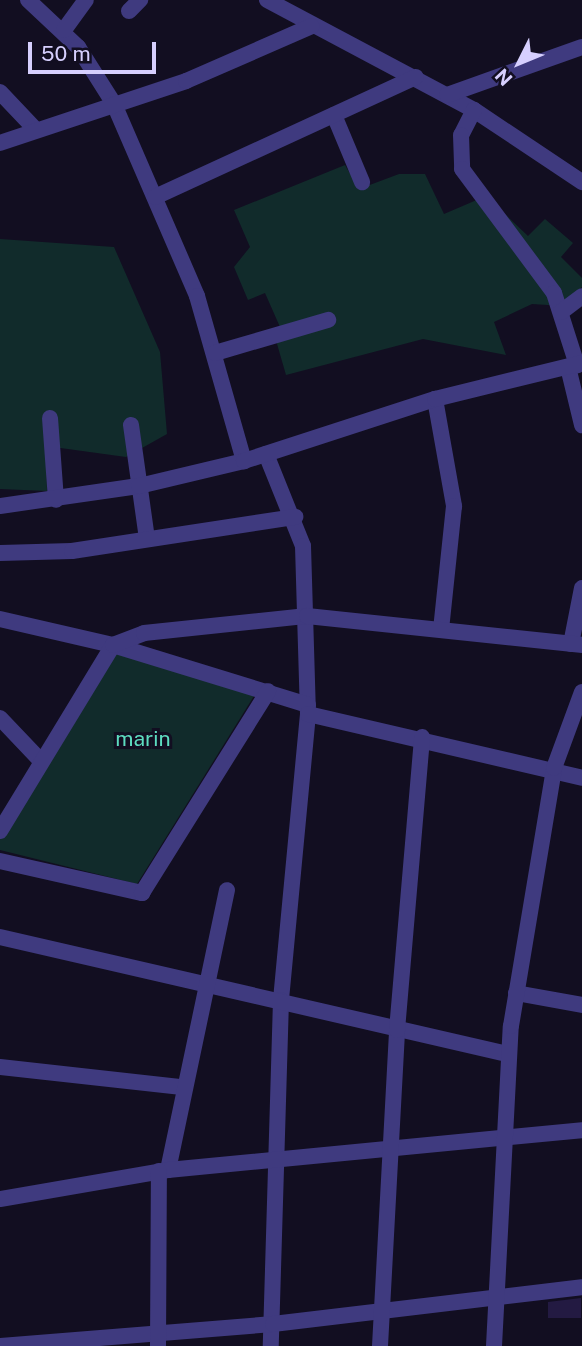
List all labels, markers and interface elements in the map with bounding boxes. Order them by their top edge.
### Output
scale bar [32,28,159,72]
north arrow [484,28,554,98]
text: 50 m [41,41,91,66]
text: N [491,64,517,90]
park label: marin [115,726,171,752]

